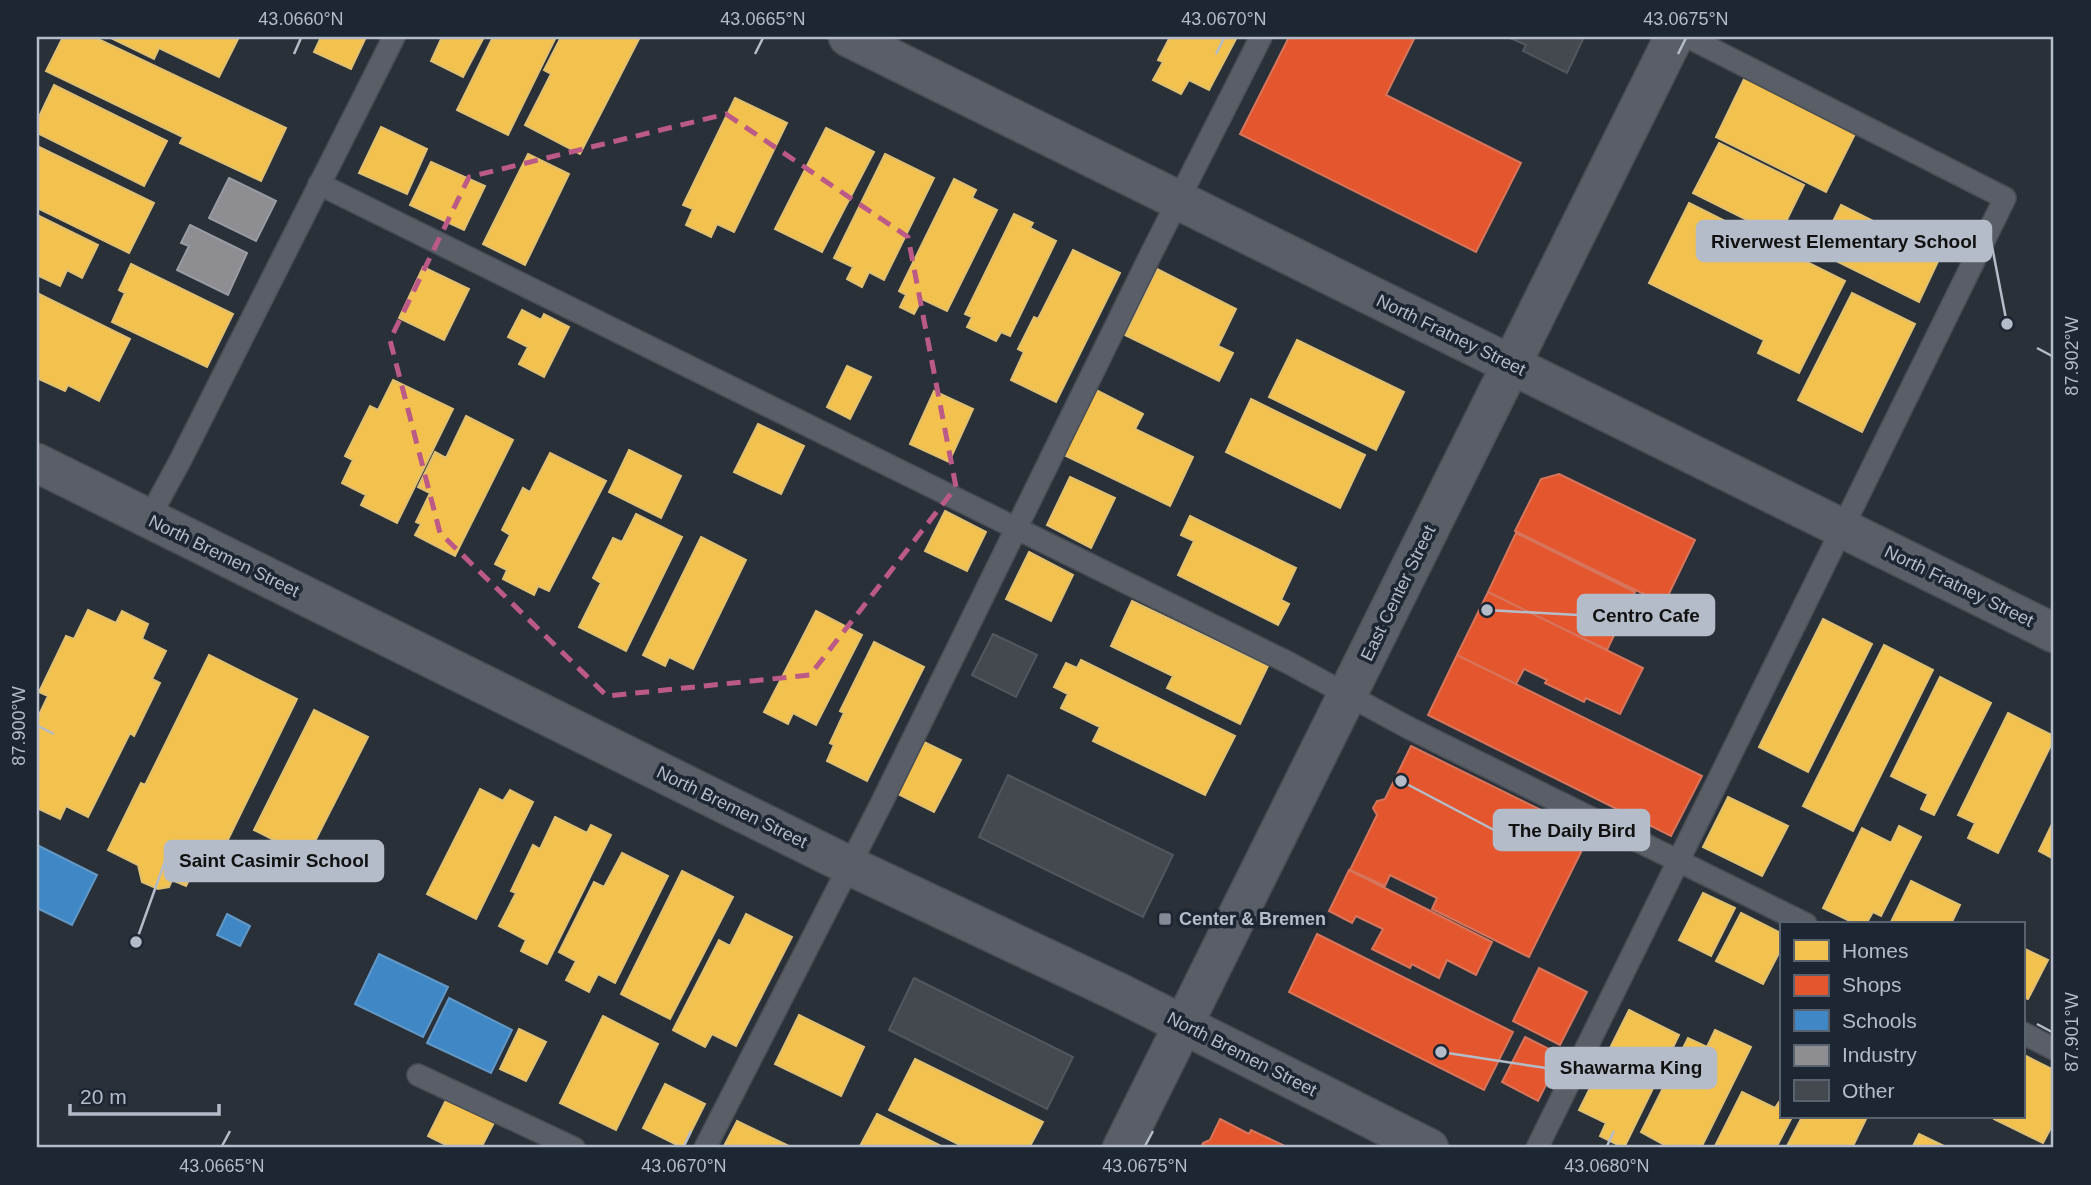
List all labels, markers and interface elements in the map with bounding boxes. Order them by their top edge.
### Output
text: 43.0660°N [258,9,344,29]
text: 43.0665°N [720,9,806,29]
text: 43.0670°N [1181,9,1267,29]
text: 43.0675°N [1643,9,1729,29]
callout: Riverwest Elementary School [1697,221,1991,261]
text: Riverwest Elementary School [1711,231,1977,252]
street label: North Fratney Street [1373,290,1529,380]
text: 87.902°W [2062,316,2082,396]
street label: North Bremen Street [145,511,303,601]
street label: East Center Street [1357,522,1439,664]
street label: North Fratney Street [1881,541,2037,631]
callout: Centro Cafe [1578,595,1714,635]
text: Centro Cafe [1592,605,1700,626]
text: 87.900°W [9,686,29,766]
street label: North Bremen Street [653,762,811,852]
callout: The Daily Bird [1494,810,1649,850]
text: The Daily Bird [1508,820,1636,841]
callout: Saint Casimir School [165,841,383,881]
text: Saint Casimir School [179,850,369,871]
place label: Center & Bremen [1179,909,1326,929]
marker: Center & Bremen [1157,911,1173,927]
legend [1780,922,2024,1118]
text: Homes [1842,939,1909,962]
text: Shops [1842,973,1902,996]
text: 87.901°W [2062,992,2082,1072]
street label: North Bremen Street [1164,1008,1320,1100]
text: Schools [1842,1009,1917,1032]
text: Industry [1842,1043,1917,1066]
callout: Shawarma King [1546,1048,1716,1088]
text: Shawarma King [1560,1057,1702,1078]
scale bar [70,1073,219,1117]
text: Other [1842,1079,1895,1102]
text: 20 m [80,1085,127,1108]
text: 43.0665°N [179,1156,265,1176]
text: 43.0670°N [641,1156,727,1176]
text: 43.0675°N [1102,1156,1188,1176]
text: 43.0680°N [1564,1156,1650,1176]

